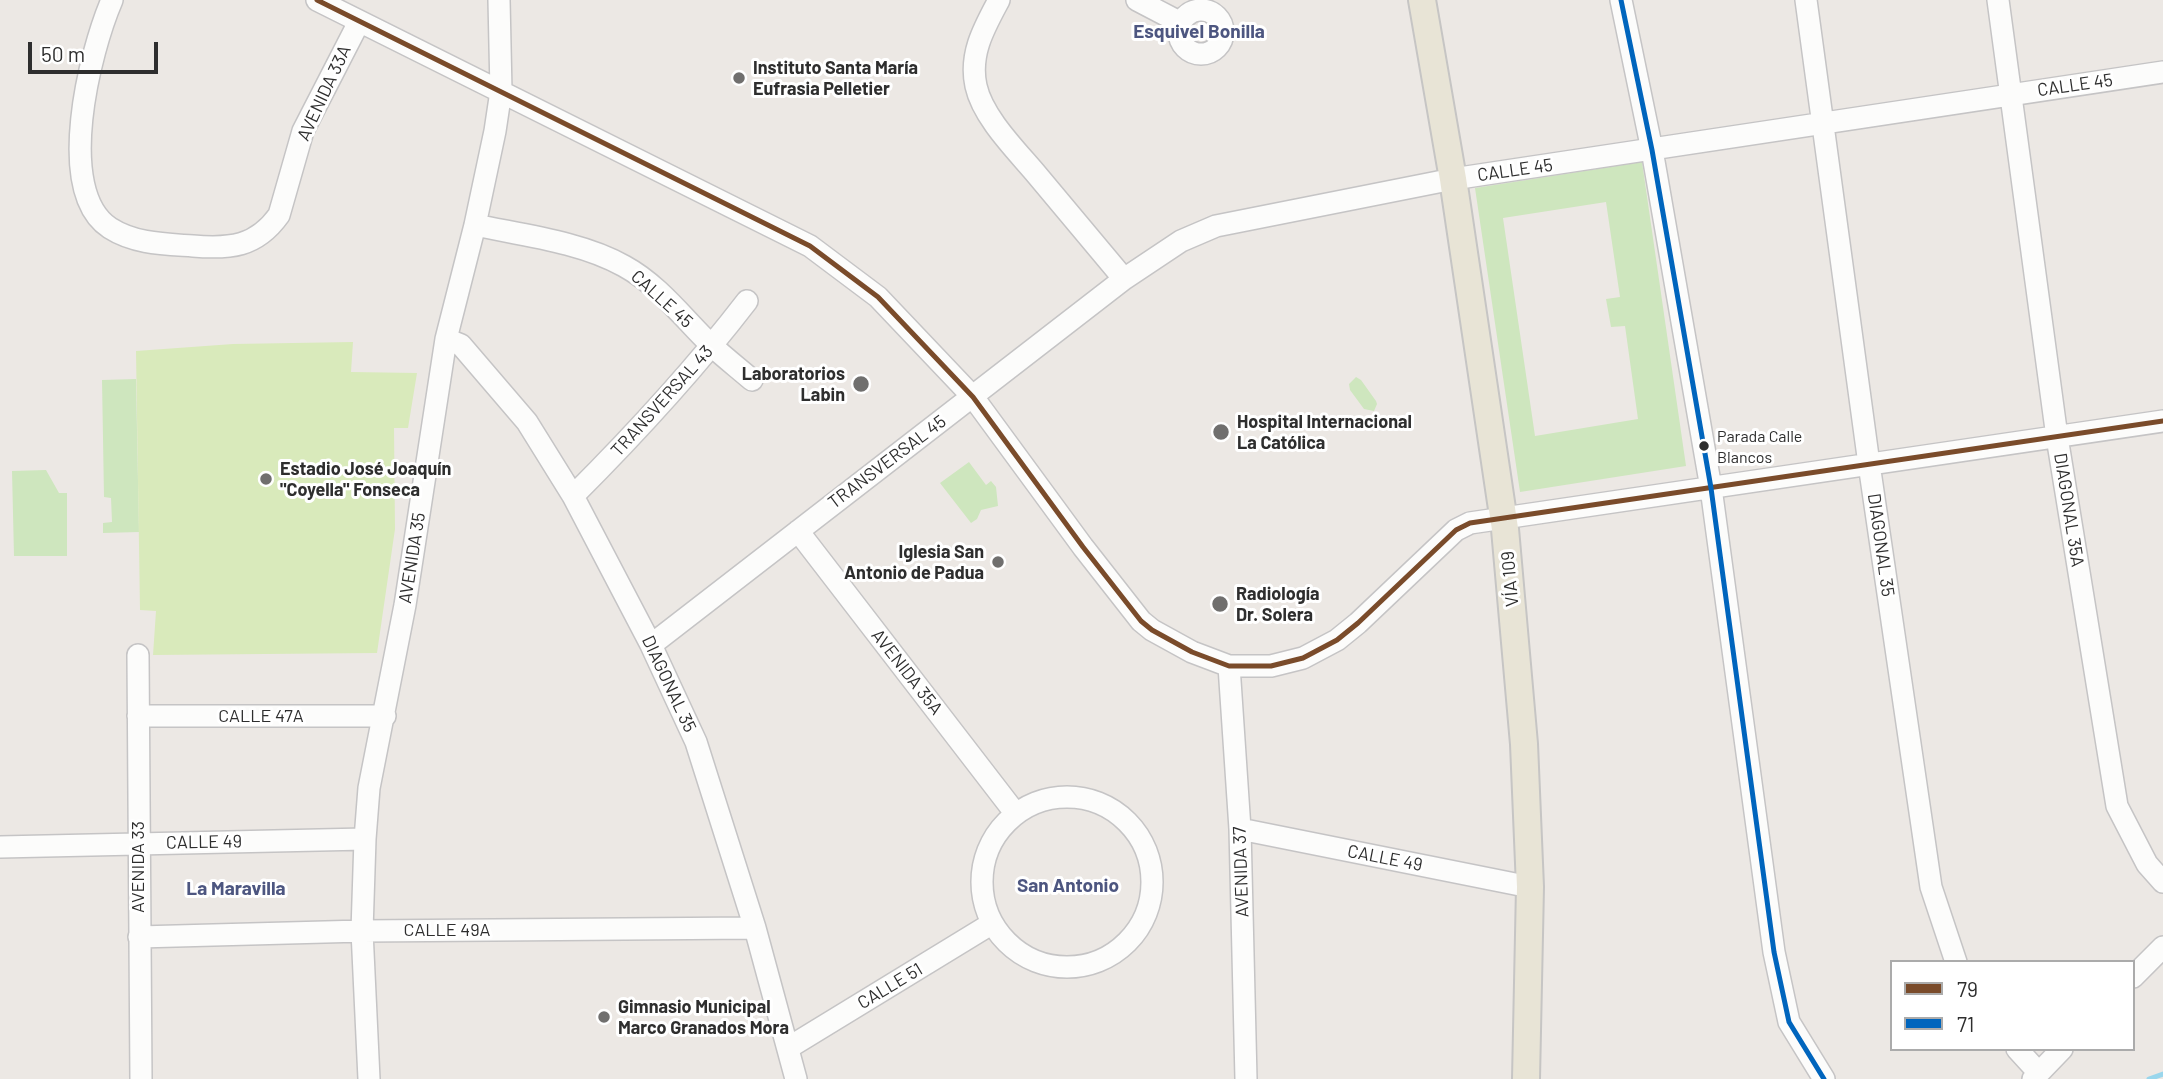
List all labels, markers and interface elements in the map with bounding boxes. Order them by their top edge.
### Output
district label: Esquivel Bonilla [1133,21,1265,43]
scale bar [32,28,161,72]
text: 50 m [41,41,85,66]
street label: AVENIDA 33A [292,42,356,144]
place label: Instituto Santa María Eufrasia Pelletier [753,57,918,100]
street label: CALLE 45 [2036,69,2114,101]
marker: Instituto Santa María Eufrasia Pelletier [731,70,747,86]
street label: CALLE 45 [1476,154,1554,186]
street label: CALLE 45 [627,266,697,332]
street label: TRANSVERSAL 43 [606,341,718,461]
place label: Laboratorios Labin [742,363,845,406]
marker: Laboratorios Labin [851,374,871,394]
street label: TRANSVERSAL 45 [824,411,950,513]
place label: Hospital Internacional La Católica [1237,411,1412,453]
marker: Hospital Internacional La Católica [1211,422,1231,442]
place label: Parada Calle Blancos [1717,427,1802,465]
marker: Parada Calle Blancos [1697,439,1711,453]
street label: DIAGONAL 35A [2049,451,2089,569]
place label: Estadio José Joaquín "Coyella" Fonseca [280,458,451,500]
marker: Estadio José Joaquín "Coyella" Fonseca [258,471,274,487]
street label: DIAGONAL 35 [1863,492,1899,598]
street label: AVENIDA 35 [394,511,430,605]
place label: Iglesia San Antonio de Padua [844,541,984,584]
street label: VÍA 109 [1497,550,1523,608]
marker: Iglesia San Antonio de Padua [990,554,1006,570]
place label: Radiología Dr. Solera [1236,583,1320,626]
marker: Radiología Dr. Solera [1210,594,1230,614]
street label: AVENIDA 35A [867,625,947,719]
street label: DIAGONAL 35 [637,632,701,736]
street label: CALLE 47A [218,705,304,727]
street label: AVENIDA 33 [127,821,149,913]
street label: AVENIDA 37 [1229,826,1253,918]
street label: CALLE 49 [166,831,242,853]
street label: CALLE 49 [1346,840,1424,876]
district label: San Antonio [1017,875,1119,897]
district label: La Maravilla [186,878,286,900]
street label: CALLE 49A [404,919,490,941]
street label: CALLE 51 [854,958,926,1014]
legend [1890,960,2135,1051]
text: 79 [1957,976,1978,1001]
place label: Gimnasio Municipal Marco Granados Mora [618,996,789,1038]
marker: Gimnasio Municipal Marco Granados Mora [596,1009,612,1025]
text: 71 [1957,1011,1974,1036]

